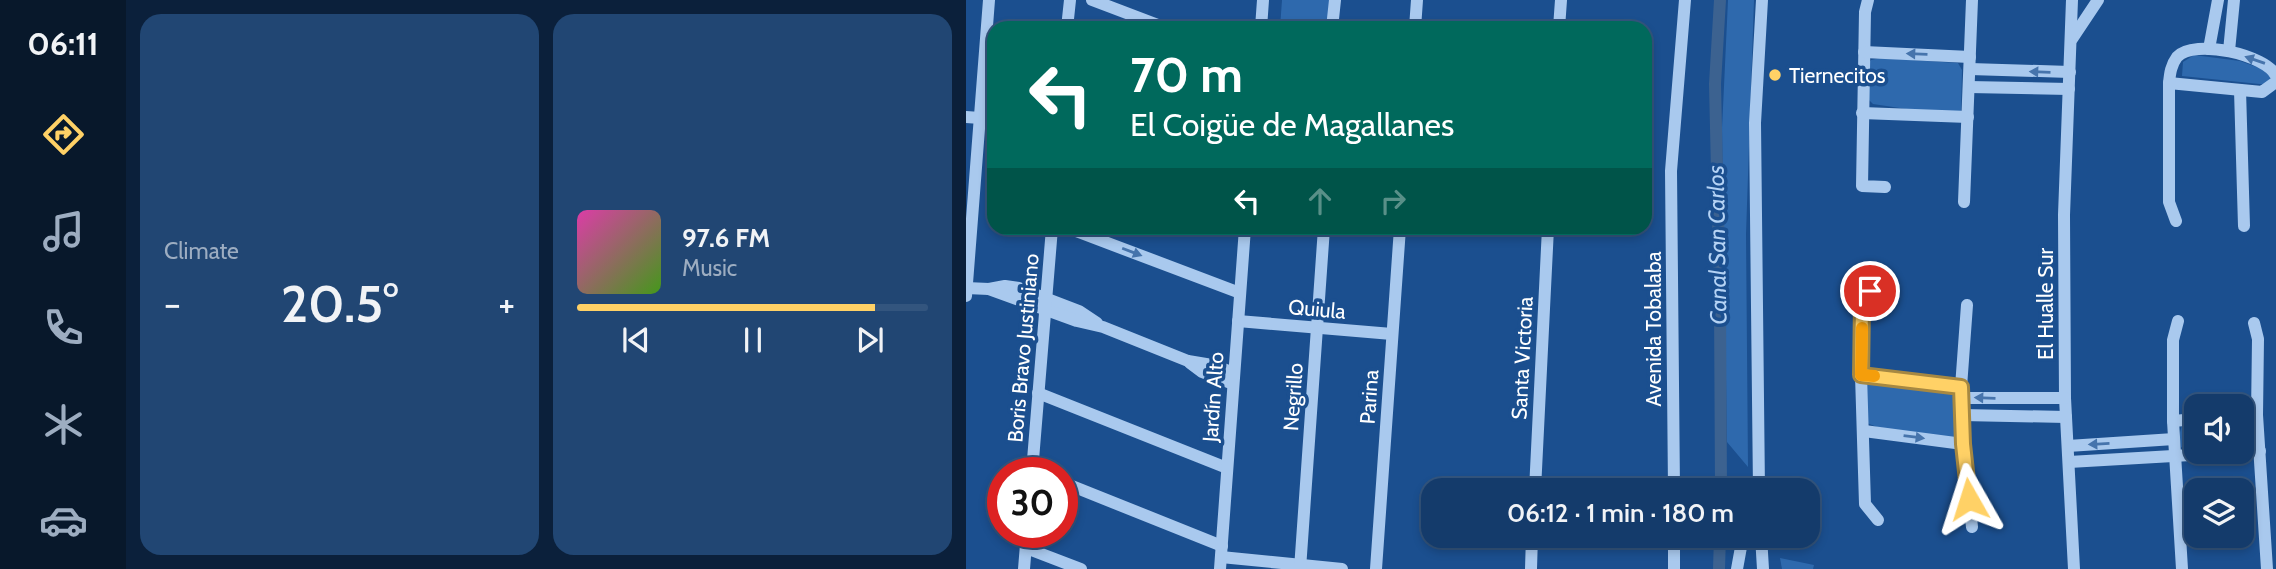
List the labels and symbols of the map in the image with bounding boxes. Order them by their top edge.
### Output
one-way arrow [1906,49,1928,60]
one-way arrow [2245,54,2266,65]
place label: Tiernecitos [1789,63,1886,88]
one-way arrow [2028,66,2050,77]
marker: Tiernecitos [1767,67,1783,83]
water label: Canal San Carlos [1702,165,1732,325]
one-way arrow [1122,246,1143,257]
street label: El Hualle Sur [2033,248,2058,360]
street label: Avenida Tobalaba [1641,251,1666,407]
street label: Boris Bravo Justiniano [1002,253,1044,443]
pin [1840,261,1900,321]
street label: Quiula [1287,294,1347,324]
street label: Santa Victoria [1506,296,1538,420]
street label: Jardín Alto [1197,351,1229,444]
street label: Negrillo [1278,362,1308,432]
street label: Parina [1355,369,1383,425]
one-way arrow [1974,393,1996,404]
one-way arrow [1903,432,1925,443]
one-way arrow [2088,439,2110,450]
speed limit sign: 30 [987,457,1078,548]
position arrow [1932,462,2006,536]

